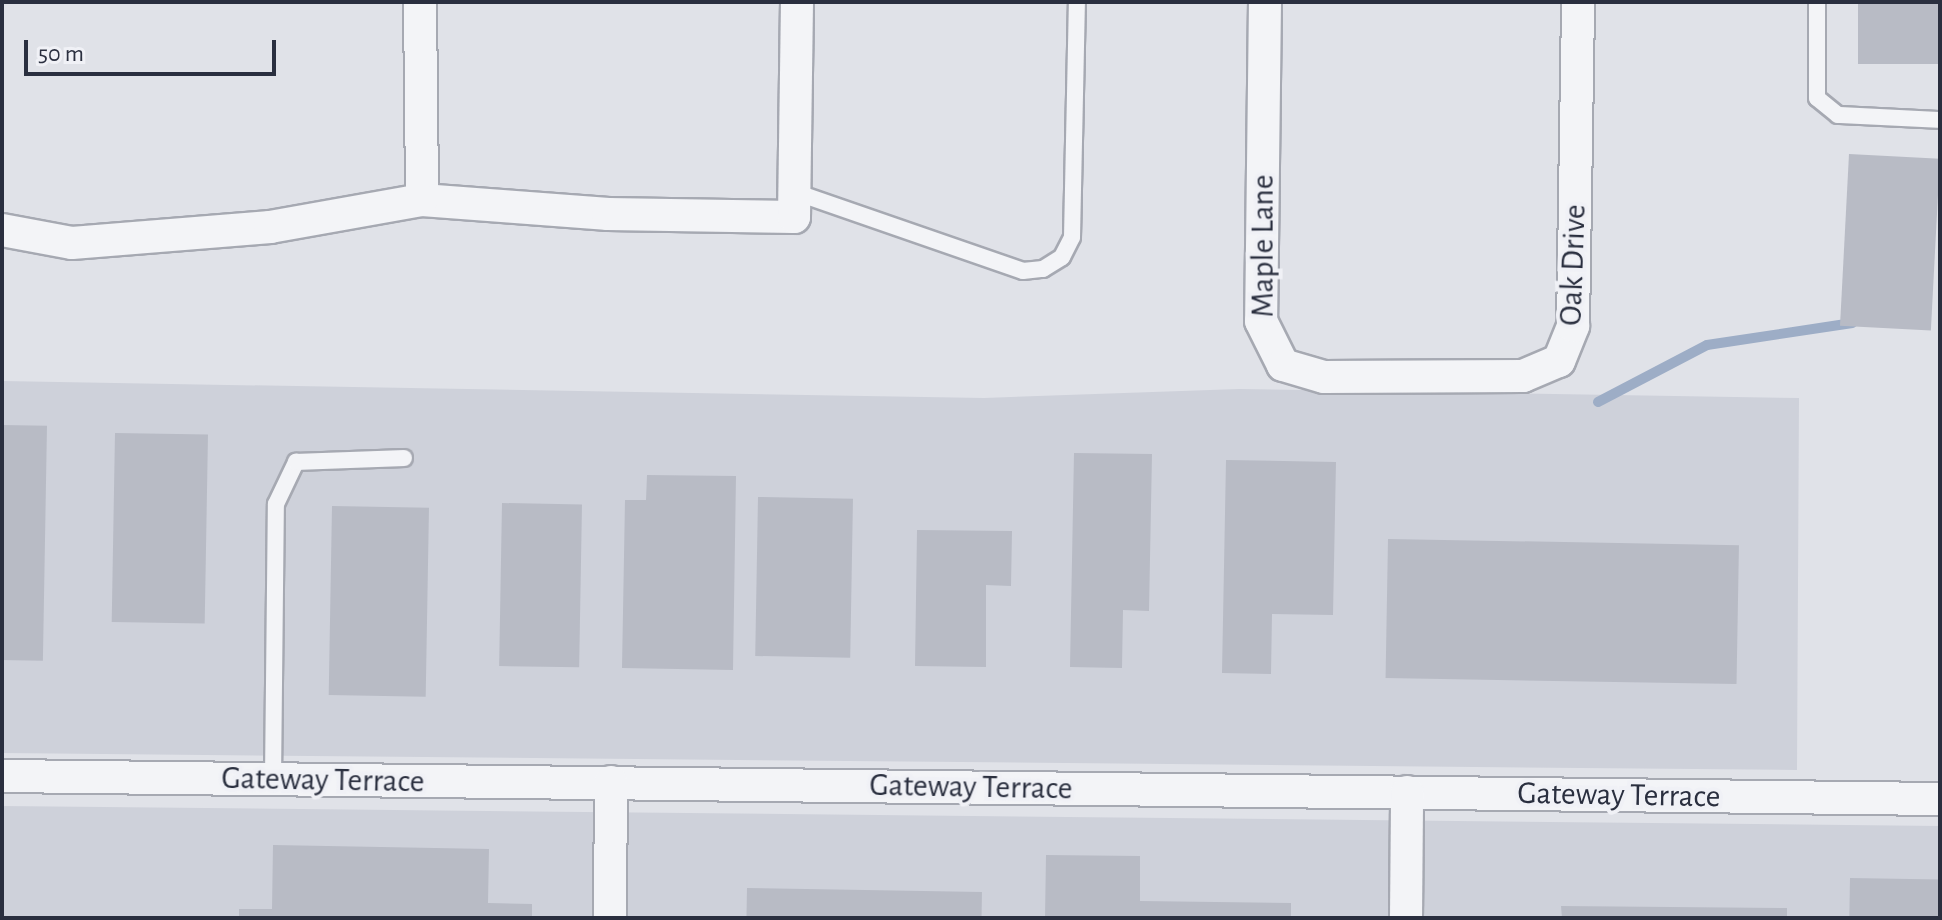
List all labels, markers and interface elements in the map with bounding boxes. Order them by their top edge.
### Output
scale bar [28,24,280,74]
text: 50 m [38,42,84,66]
street label: Maple Lane [1244,175,1282,317]
street label: Oak Drive [1552,204,1594,326]
street label: Gateway Terrace [221,759,425,801]
street label: Gateway Terrace [869,766,1073,808]
street label: Gateway Terrace [1517,774,1721,816]

